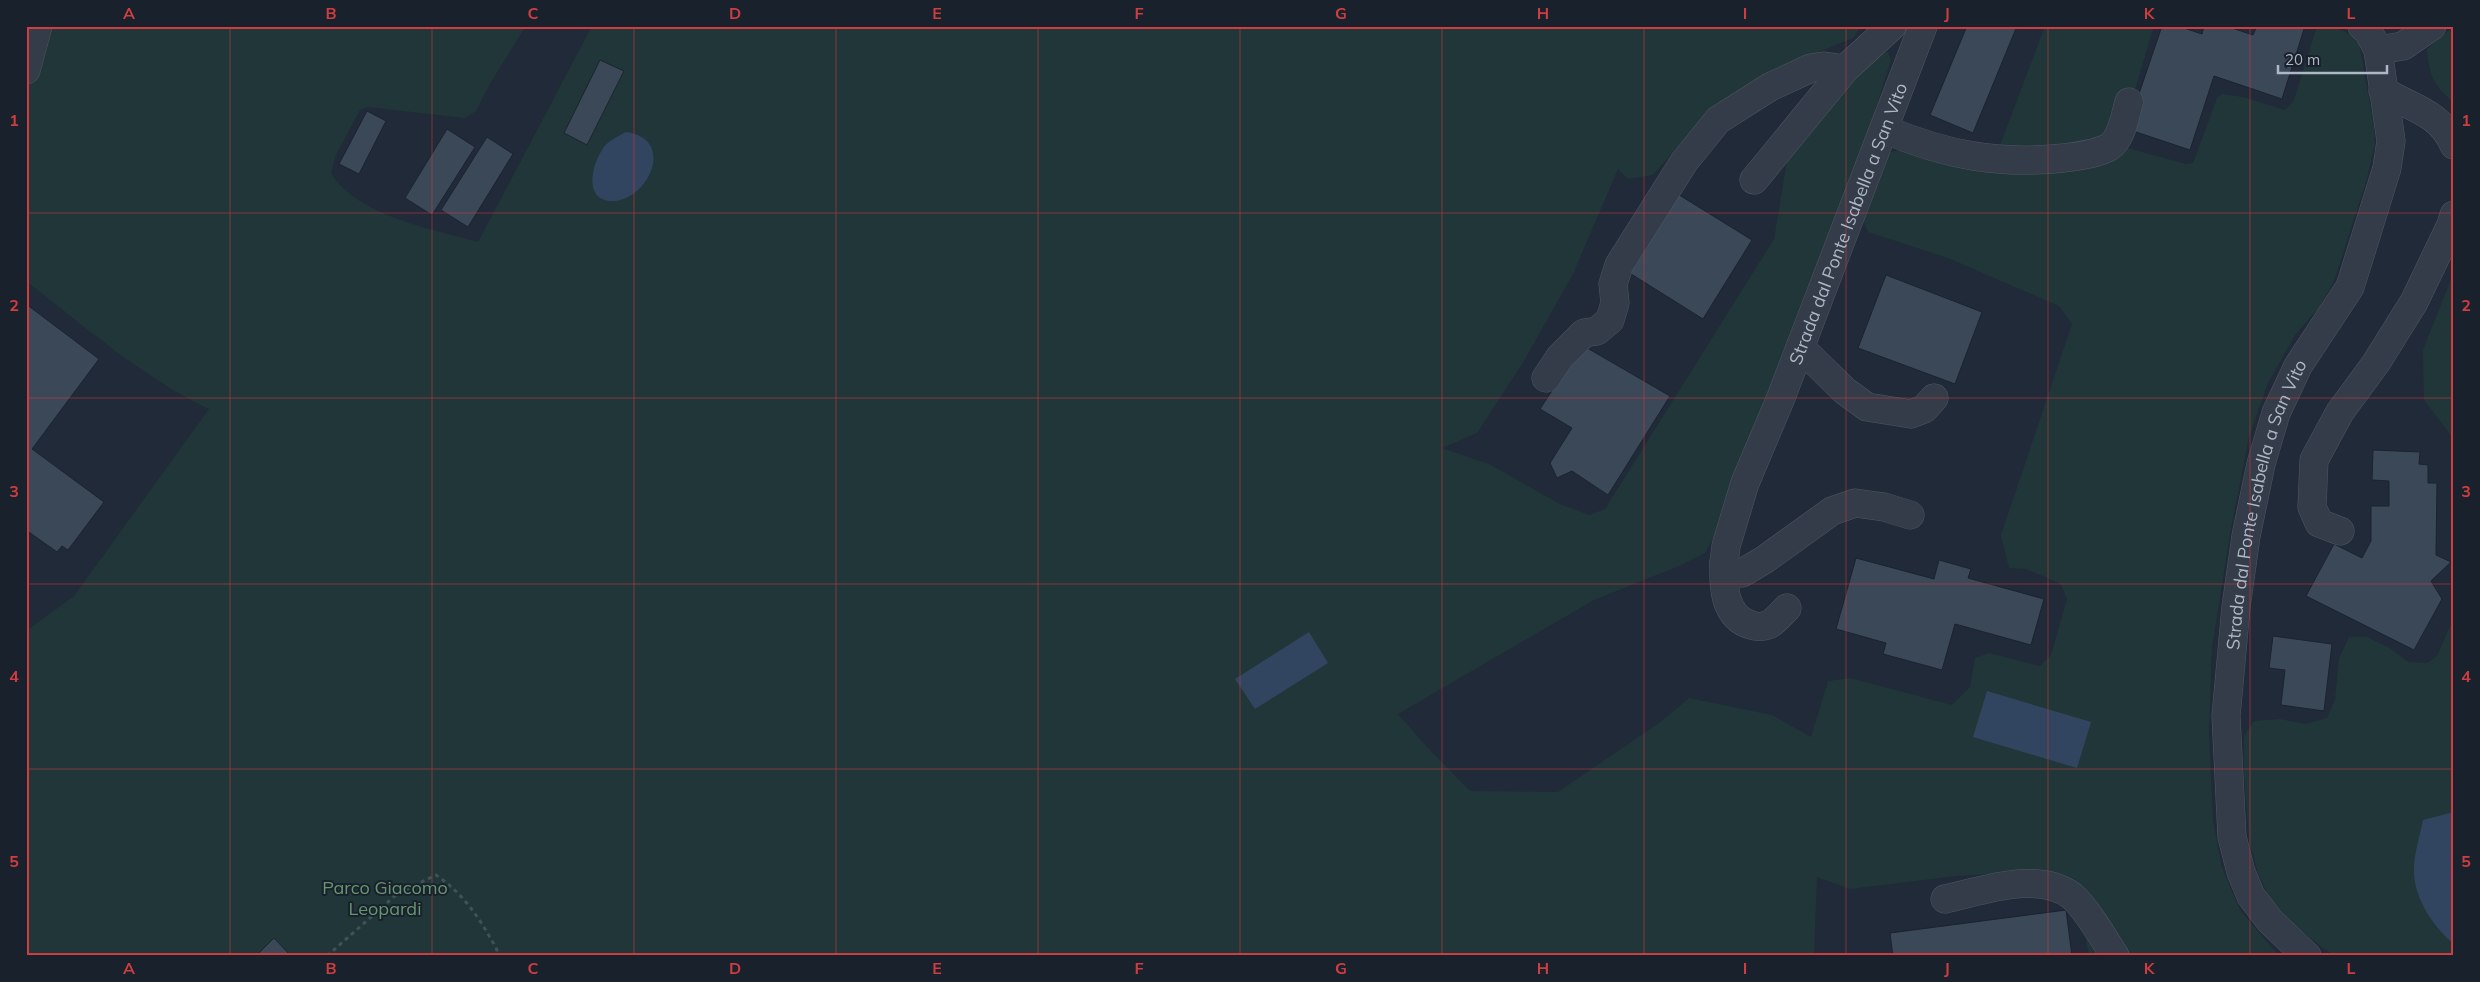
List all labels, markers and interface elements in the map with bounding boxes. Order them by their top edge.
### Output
text: A [123,3,135,23]
text: B [325,3,337,23]
text: C [528,3,539,23]
text: D [729,3,741,23]
text: E [932,3,942,23]
text: F [1134,3,1144,23]
text: G [1335,3,1347,23]
text: H [1537,3,1549,23]
text: I [1743,3,1747,23]
text: J [1944,3,1950,23]
text: K [2144,3,2156,23]
text: L [2347,3,2356,23]
scale bar [2278,42,2386,74]
text: 20 m [2285,50,2320,69]
street label: Strada dal Ponte Isabella a San Vito [1783,79,1912,368]
text: 1 [9,110,19,130]
text: 1 [2461,110,2471,130]
text: 2 [9,295,19,315]
text: 2 [2461,295,2471,315]
street label: Strada dal Ponte Isabella a San Vito [2221,354,2311,651]
text: 3 [9,481,19,501]
text: 3 [2461,481,2471,501]
text: 4 [9,666,19,686]
text: 4 [2461,666,2471,686]
text: 5 [9,851,19,871]
text: 5 [2461,851,2471,871]
park label: Parco Giacomo Leopardi [322,876,448,920]
text: A [123,958,135,978]
text: B [325,958,337,978]
text: C [528,958,539,978]
text: D [729,958,741,978]
text: E [932,958,942,978]
text: F [1134,958,1144,978]
text: G [1335,958,1347,978]
text: H [1537,958,1549,978]
text: I [1743,958,1747,978]
text: J [1944,958,1950,978]
text: K [2144,958,2156,978]
text: L [2347,958,2356,978]

